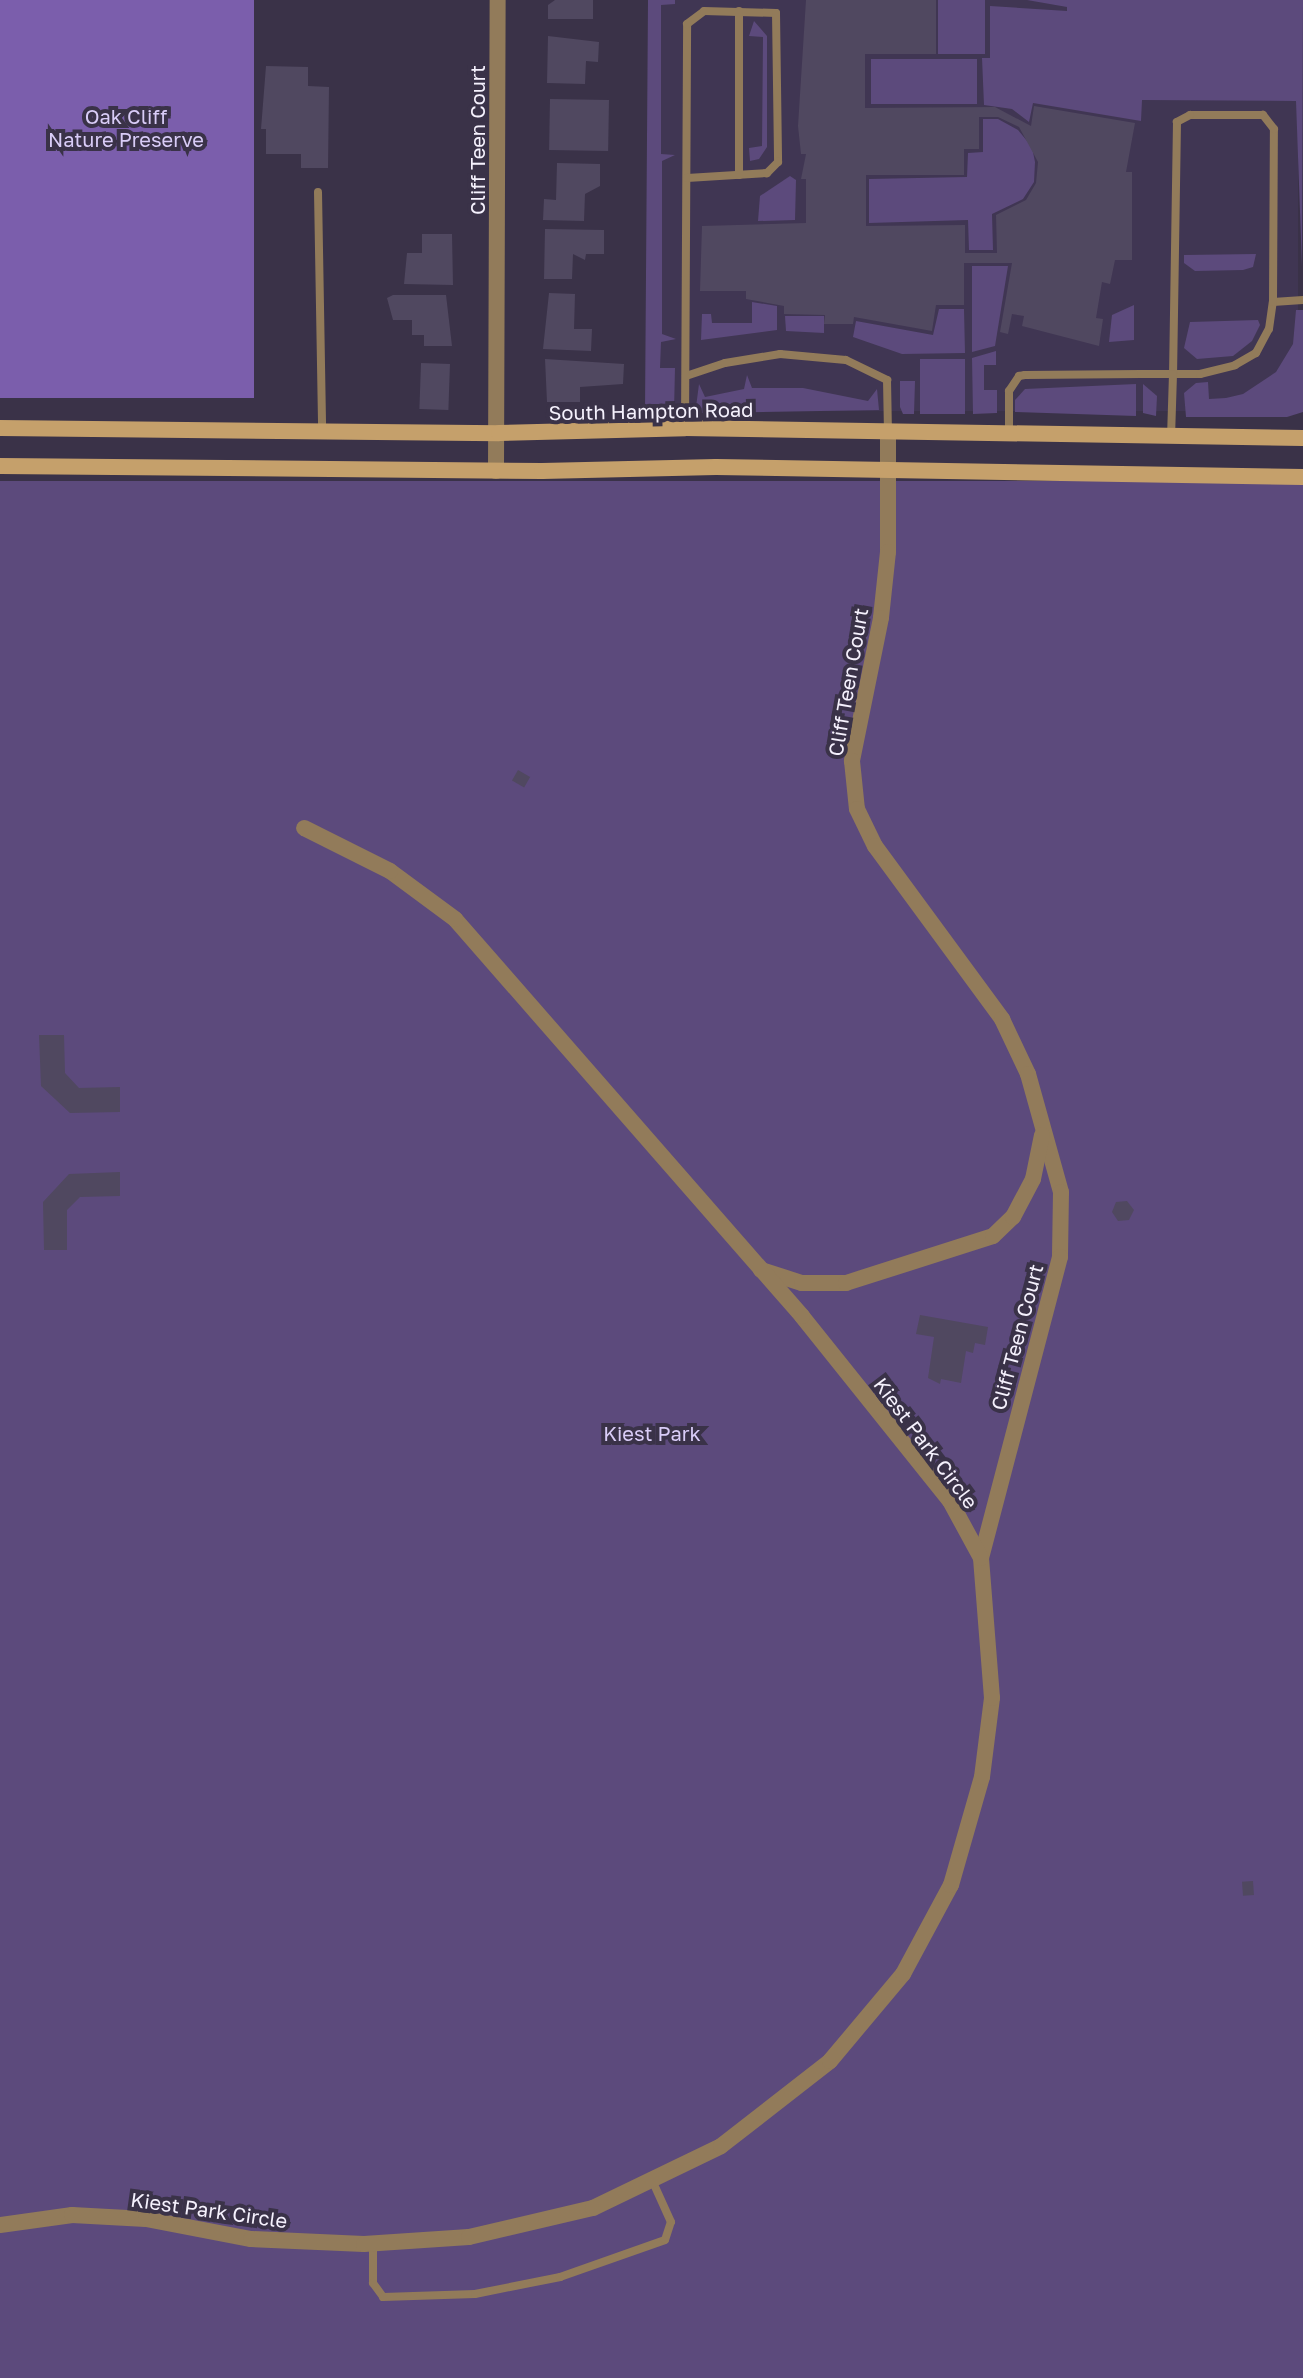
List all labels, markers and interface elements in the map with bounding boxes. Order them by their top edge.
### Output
street label: Cliff Teen Court [465,65,489,215]
park label: Oak Cliff Nature Preserve [48,104,204,151]
street label: South Hampton Road [548,397,754,425]
street label: Cliff Teen Court [823,606,873,758]
street label: Cliff Teen Court [986,1261,1048,1413]
street label: Kiest Park Circle [869,1373,983,1513]
park label: Kiest Park [603,1421,701,1445]
street label: Kiest Park Circle [129,2187,289,2233]

